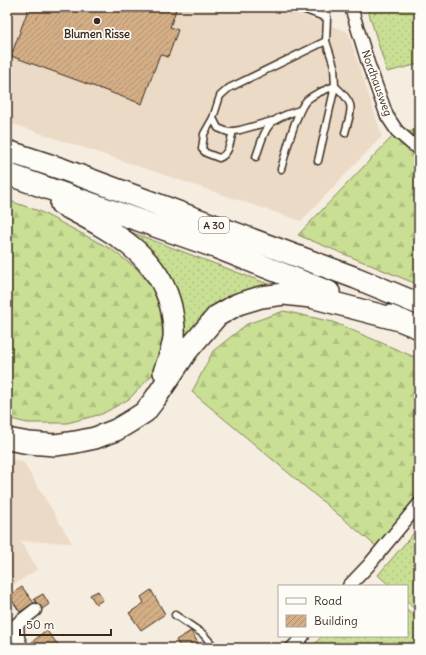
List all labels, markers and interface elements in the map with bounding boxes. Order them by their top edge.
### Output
marker: Blumen Risse [92,16,102,26]
place label: Blumen Risse [64,27,130,41]
street label: Nordhausweg [359,48,395,118]
road number: A 30 [199,217,229,233]
legend [278,585,408,637]
text: Road [314,593,342,608]
scale bar [20,611,111,637]
text: Building [314,613,358,628]
text: 50 m [26,617,55,632]

